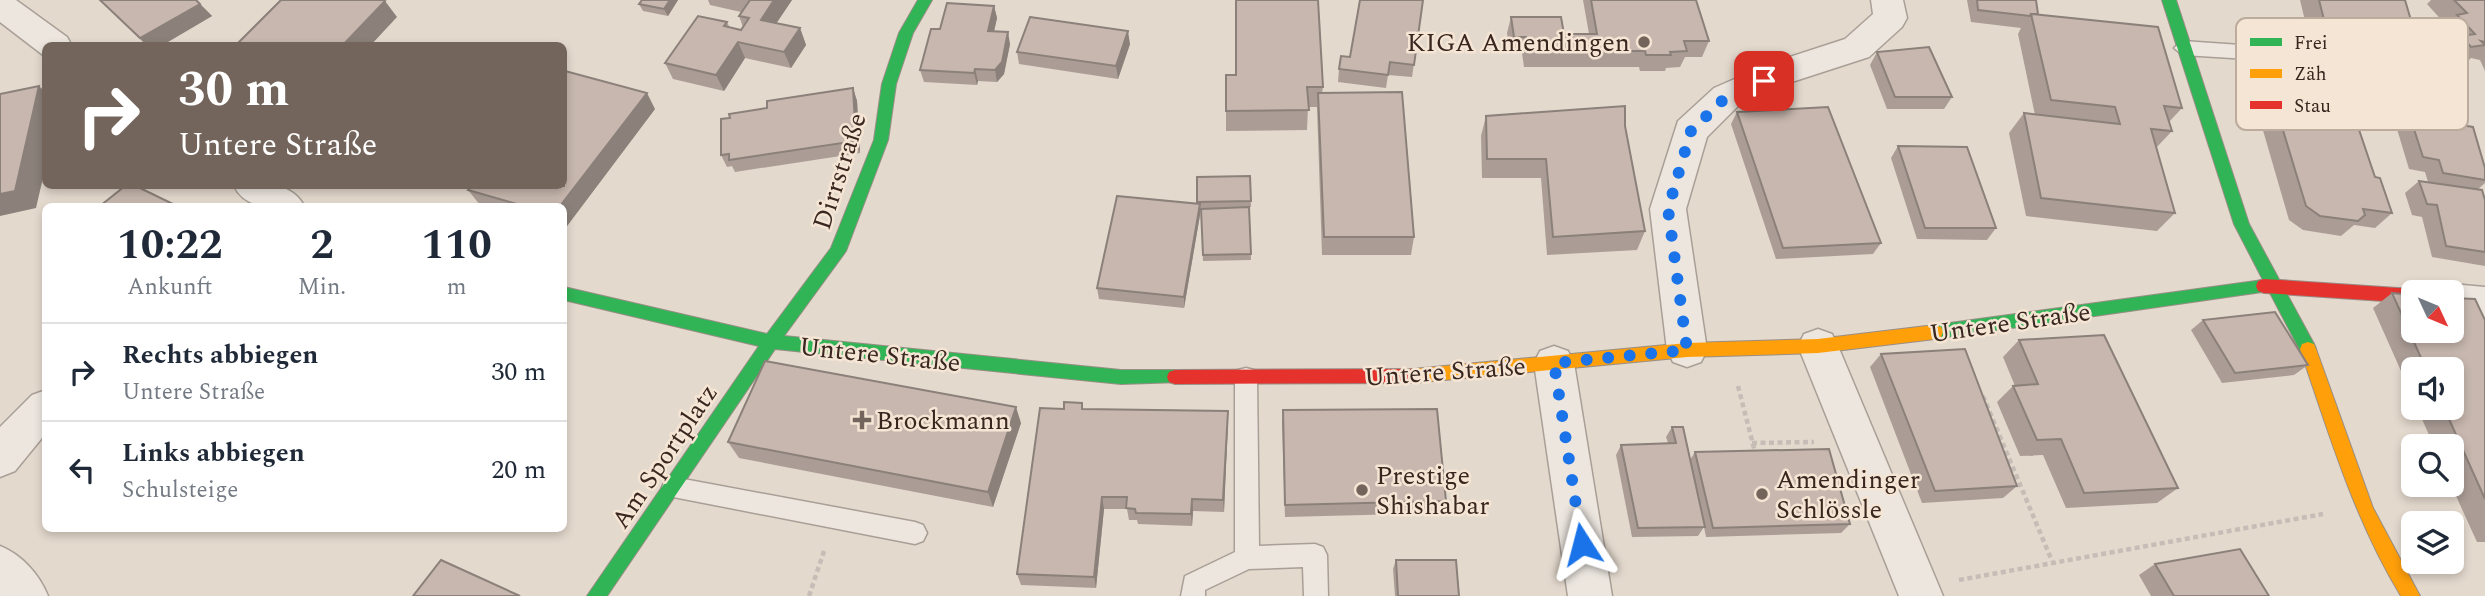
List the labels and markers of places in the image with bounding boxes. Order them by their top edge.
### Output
place label: KIGA Amendingen [1407,23,1630,63]
marker: KIGA Amendingen [1636,34,1652,50]
pin [1734,51,1794,111]
place label: Brockmann [876,401,1010,441]
marker: Brockmann [854,412,870,428]
place label: Prestige Shishabar [1376,456,1490,526]
place label: Amendinger Schlössle [1776,460,1920,530]
marker: Prestige Shishabar [1354,482,1370,498]
marker: Amendinger Schlössle [1754,486,1770,502]

